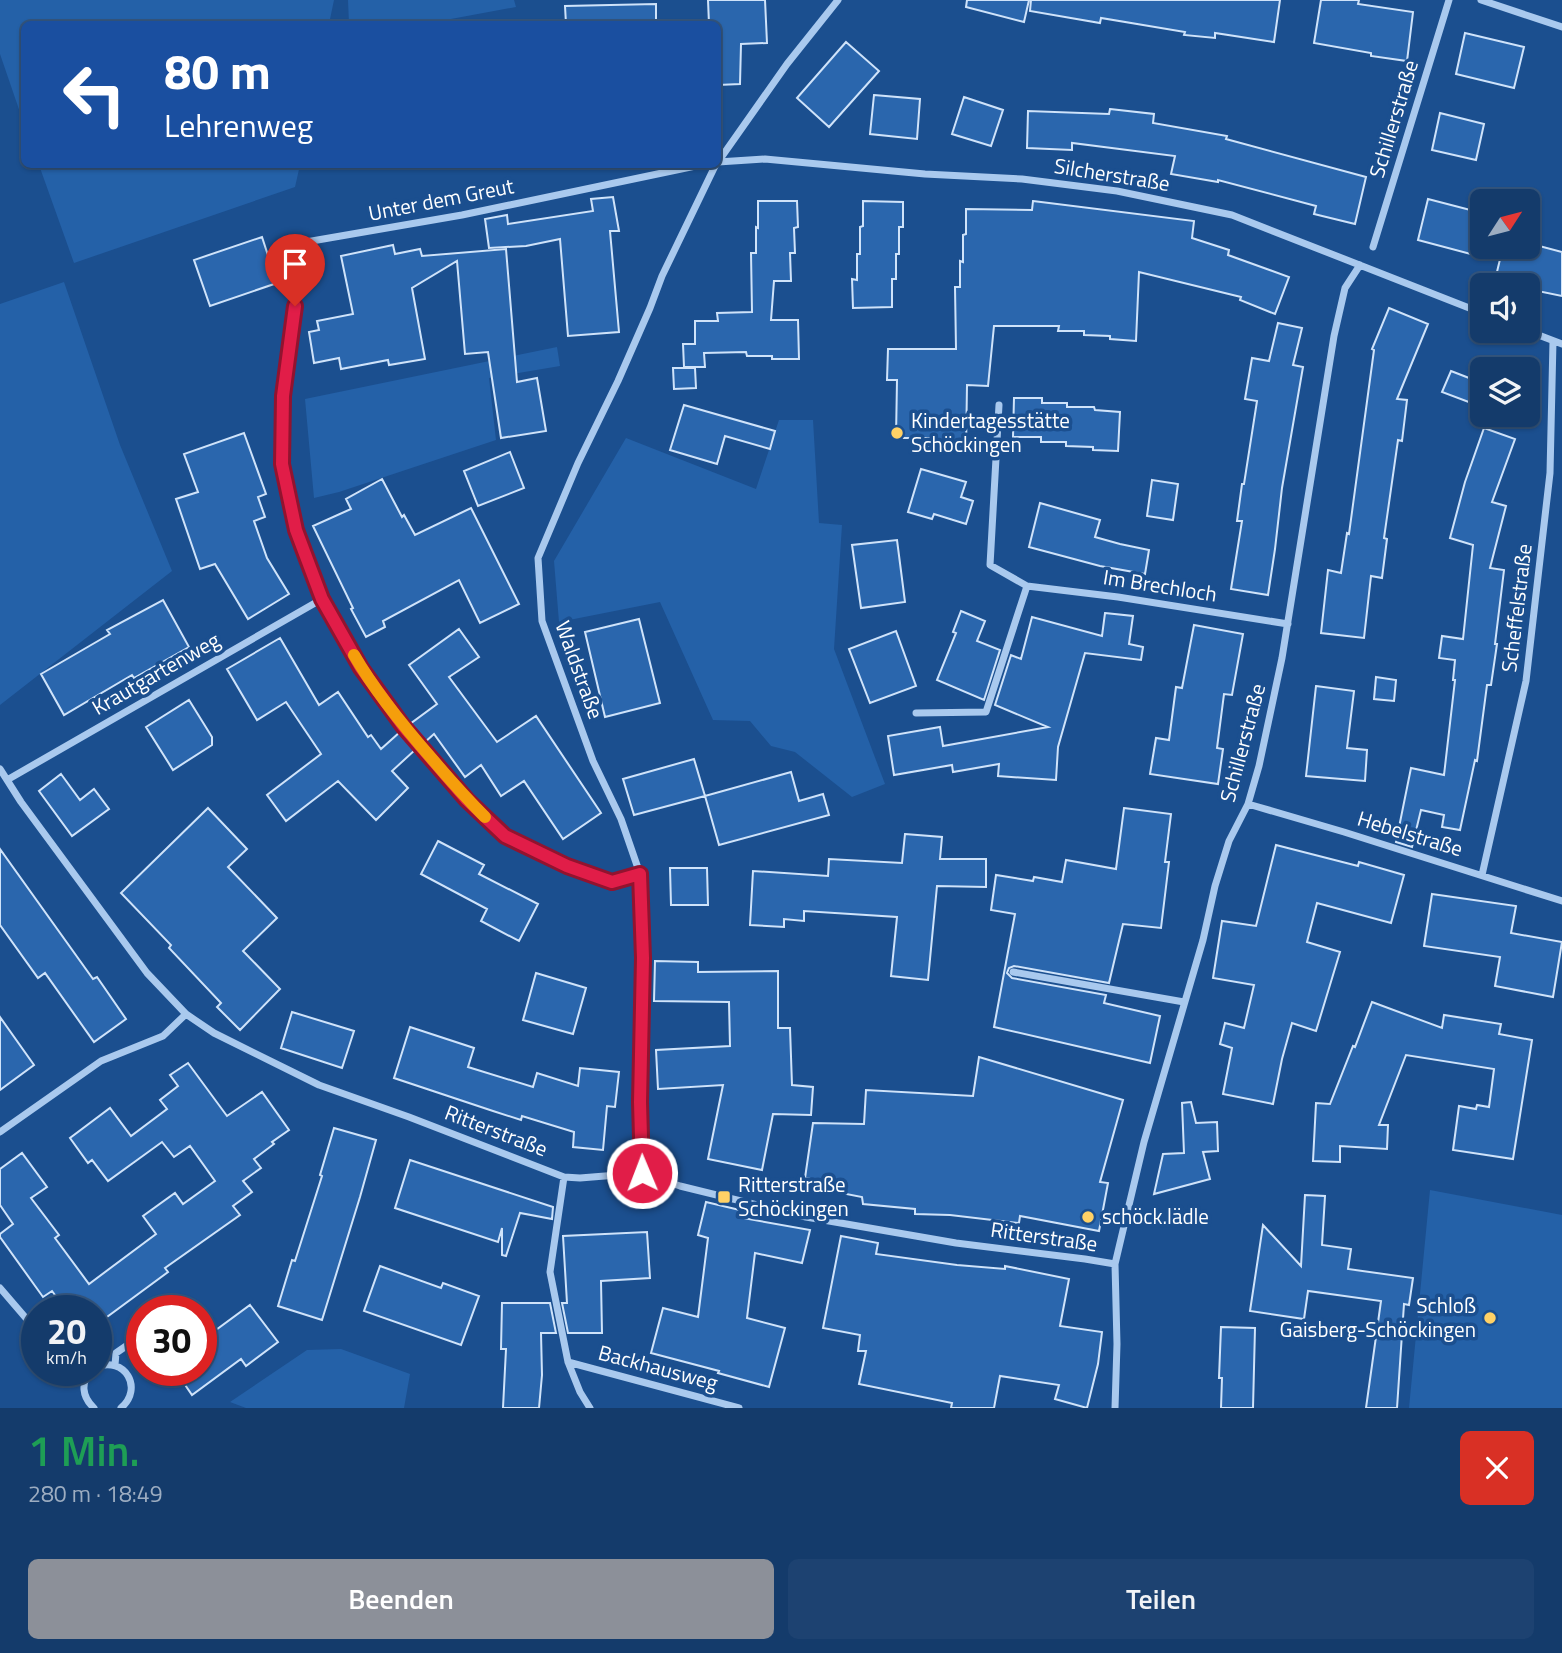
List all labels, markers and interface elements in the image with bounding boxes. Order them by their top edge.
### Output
text: 80 m [164,33,271,108]
icon: left [49,49,140,140]
street label: Schillerstraße [1360,56,1426,182]
text: Lehrenweg [164,101,313,149]
street label: Silcherstraße [1052,149,1172,199]
street label: Unter dem Greut [365,169,517,229]
north arrow [1470,189,1540,259]
map controls [1470,189,1540,427]
pin [265,234,325,306]
icon: arrive [276,245,314,283]
button: sound [1470,273,1540,343]
button: layers [1470,357,1540,427]
place label: Kindertagesstätte Schöckingen [911,404,1070,460]
marker: Kindertagesstätte Schöckingen [889,425,905,441]
street label: Scheffelstraße [1492,542,1540,674]
street label: Im Brechloch [1101,560,1219,610]
street label: Waldstraße [547,616,612,723]
street label: Krautgartenweg [85,623,226,723]
street label: Schillerstraße [1211,680,1273,806]
street label: Hebelstraße [1354,802,1467,864]
street label: Ritterstraße [440,1096,552,1164]
position arrow [605,1136,679,1210]
place label: Ritterstraße Schöckingen [738,1168,849,1224]
marker: Ritterstraße Schöckingen [716,1189,732,1205]
place label: schöck.lädle [1102,1200,1209,1232]
marker: schöck.lädle [1080,1209,1096,1225]
street label: Ritterstraße [989,1213,1100,1259]
place label: Schloß Gaisberg-Schöckingen [1280,1289,1476,1345]
speed limit sign: 30 [126,1295,217,1386]
text: 20 [47,1304,86,1358]
marker: Schloß Gaisberg-Schöckingen [1482,1310,1498,1326]
street label: Backhausweg [595,1336,722,1398]
text: km/h [46,1344,87,1371]
text: 1 Min. [28,1418,140,1482]
button: close [1460,1431,1534,1505]
text: 280 m · 18:49 [28,1476,163,1511]
button: Beenden [28,1559,774,1639]
button: Teilen [788,1559,1534,1639]

